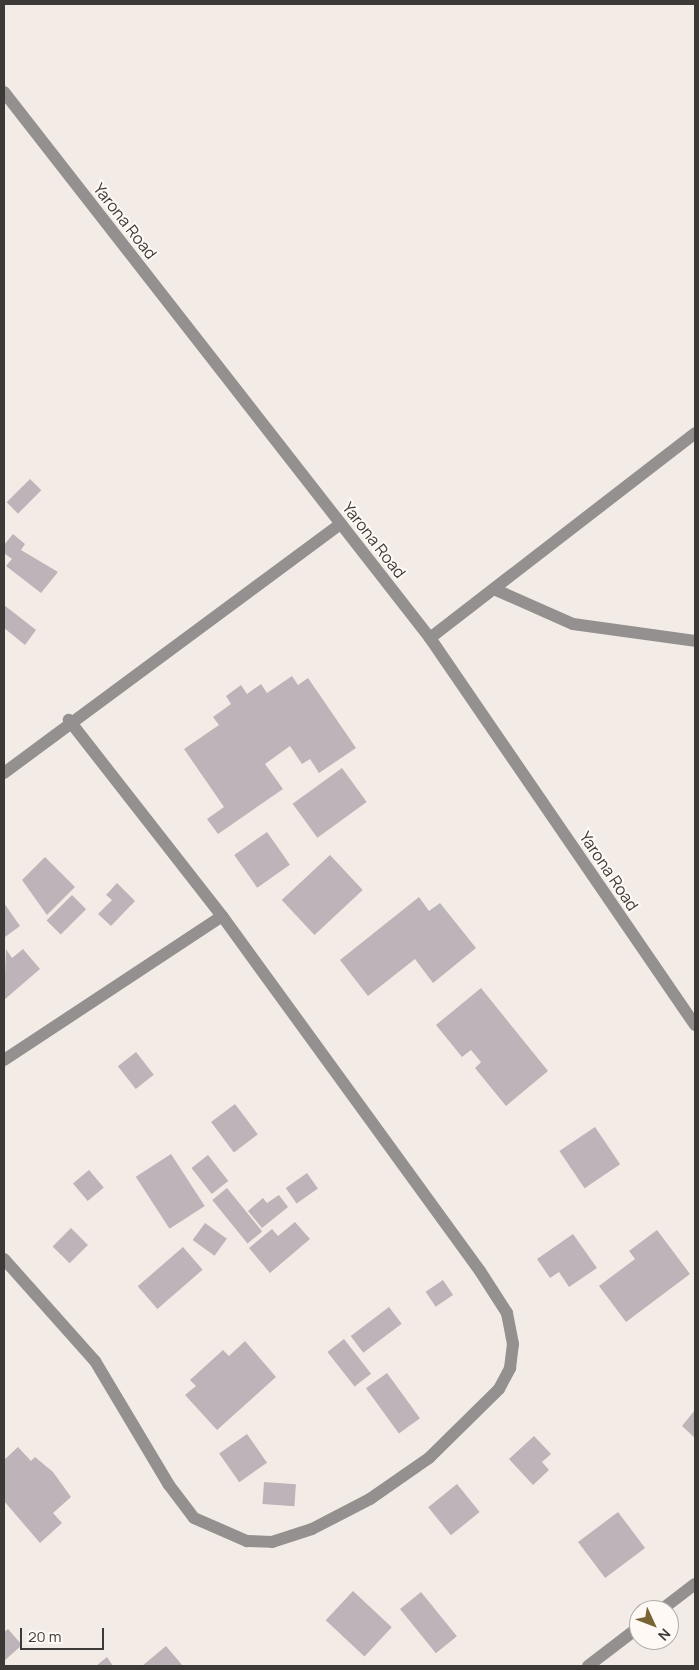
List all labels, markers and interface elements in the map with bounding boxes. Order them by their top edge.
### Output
street label: Yarona Road [89,179,161,263]
street label: Yarona Road [338,498,410,582]
street label: Yarona Road [576,828,642,914]
north arrow [629,1600,679,1650]
scale bar [22,1618,106,1650]
text: N [654,1625,675,1645]
text: 20 m [28,1626,61,1647]

